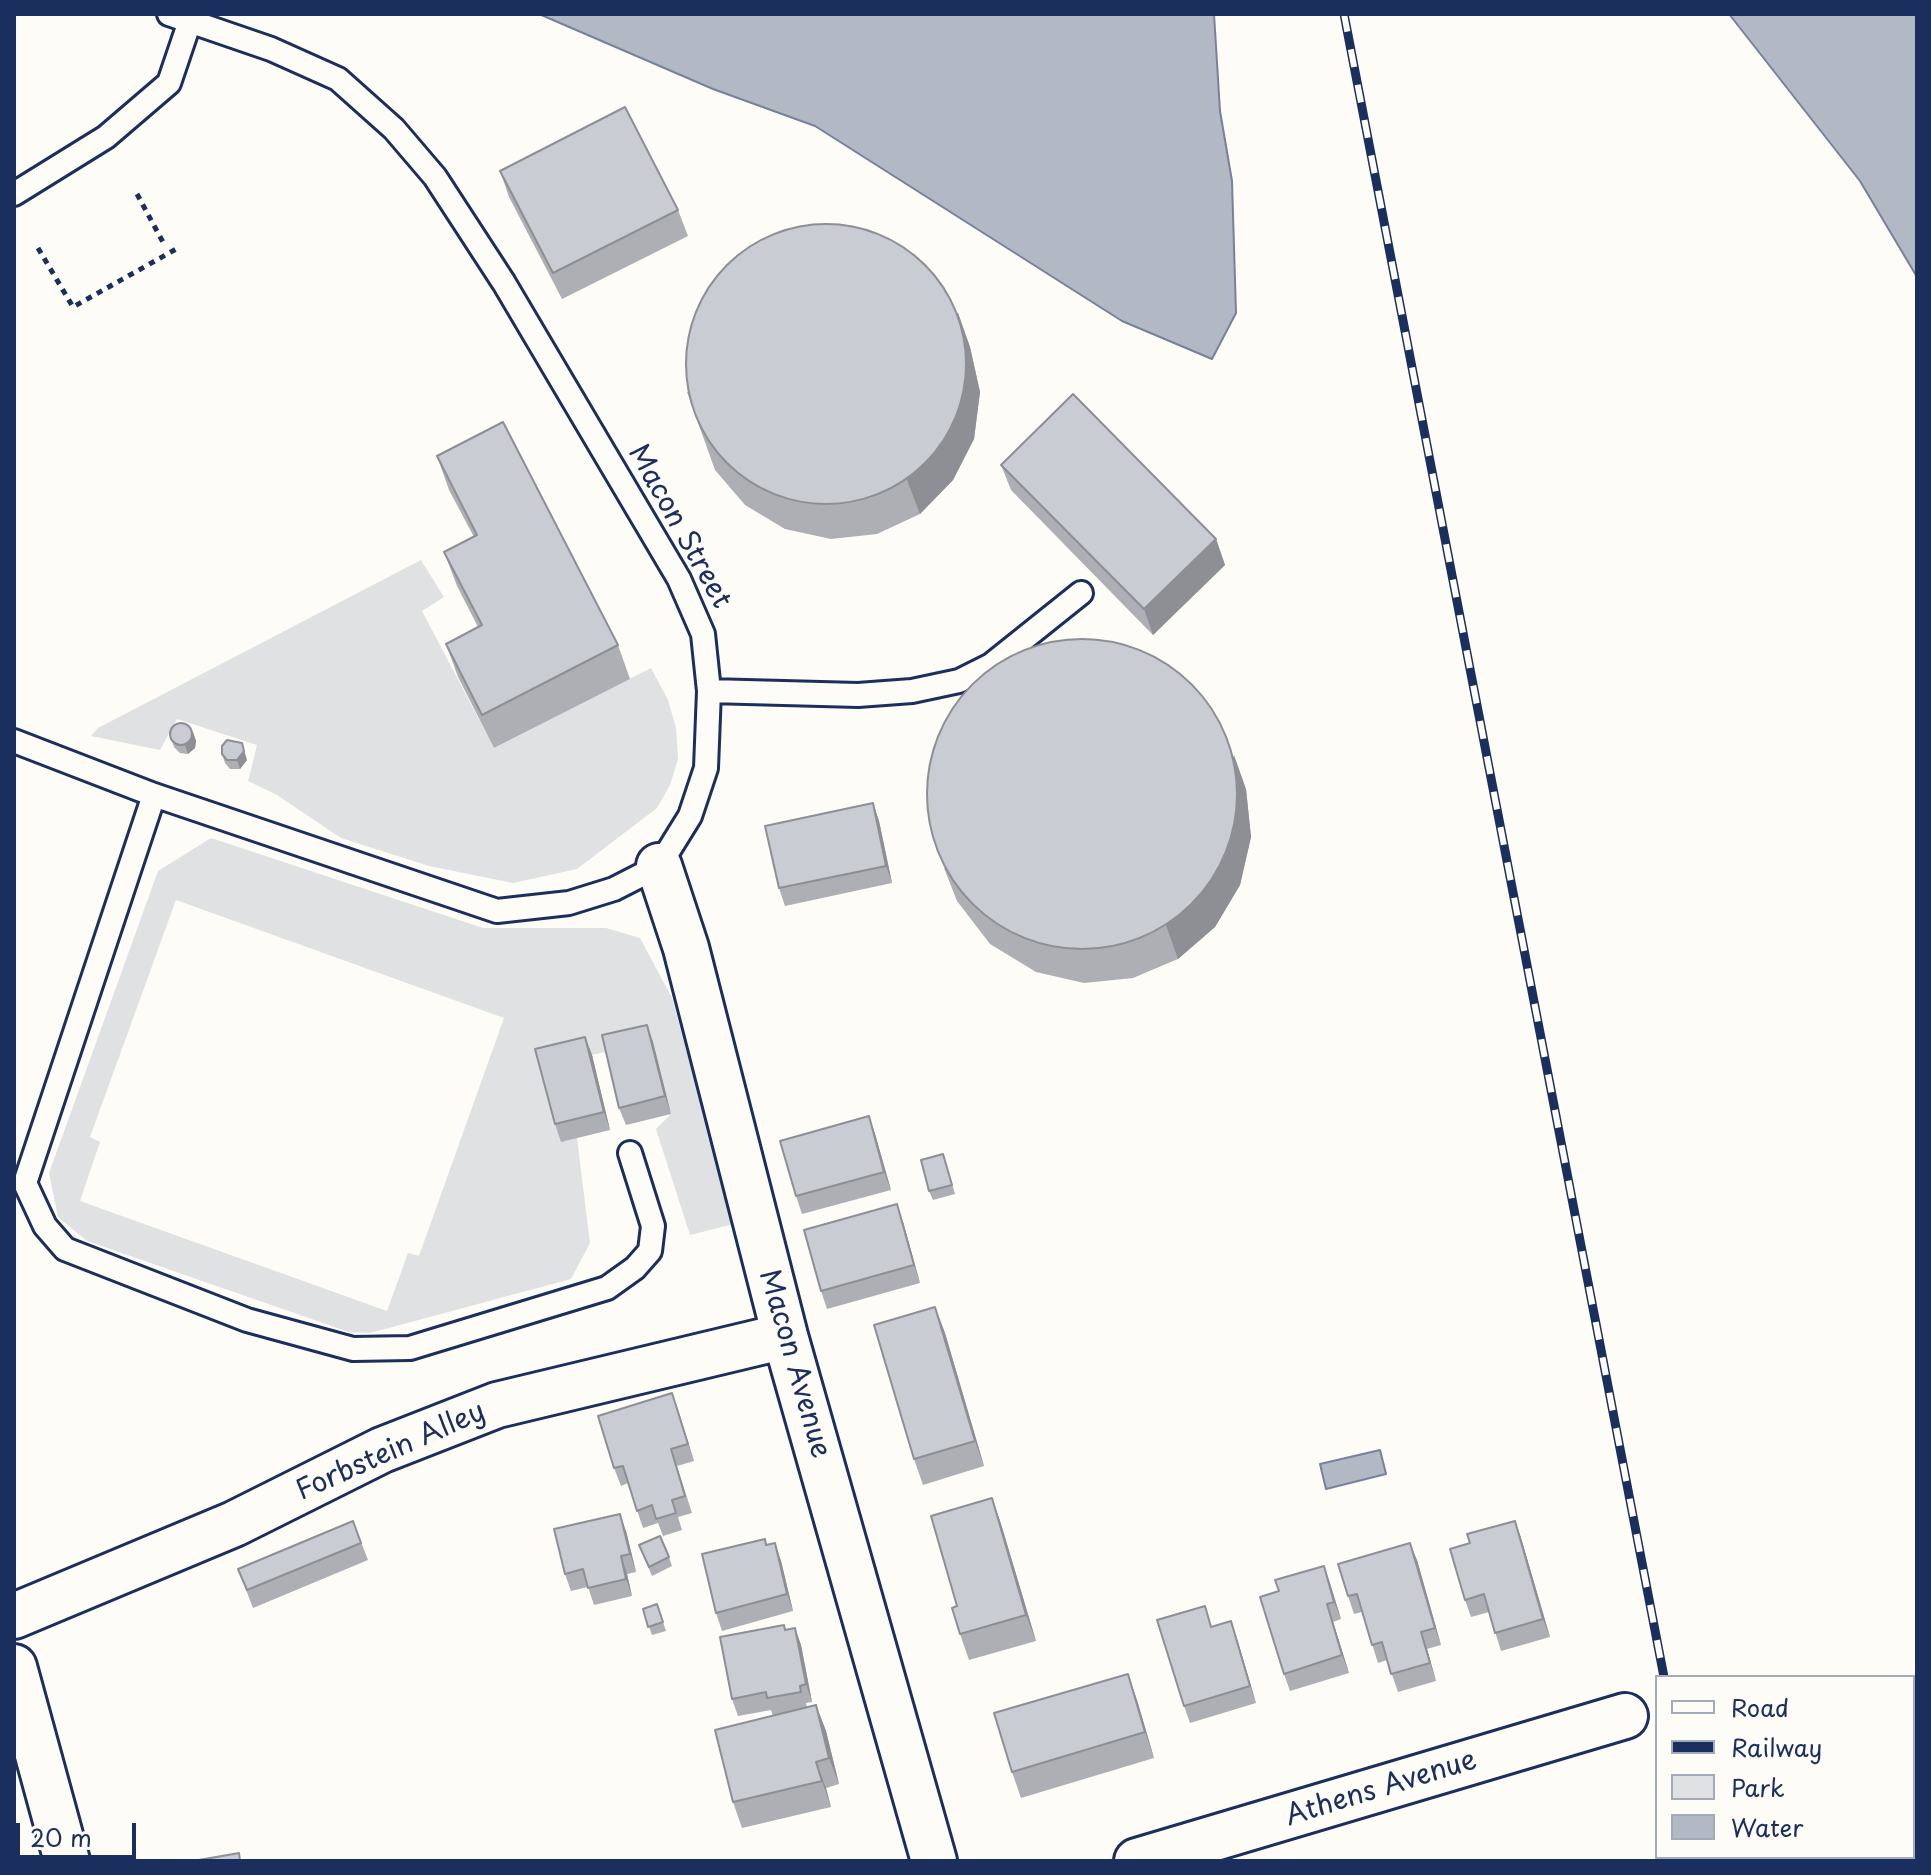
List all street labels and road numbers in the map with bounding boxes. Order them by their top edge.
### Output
street label: Macon Street [620,439,738,615]
street label: Macon Avenue [751,1266,837,1462]
street label: Forbstein Alley [291,1395,491,1509]
street label: Athens Avenue [1281,1744,1481,1834]

